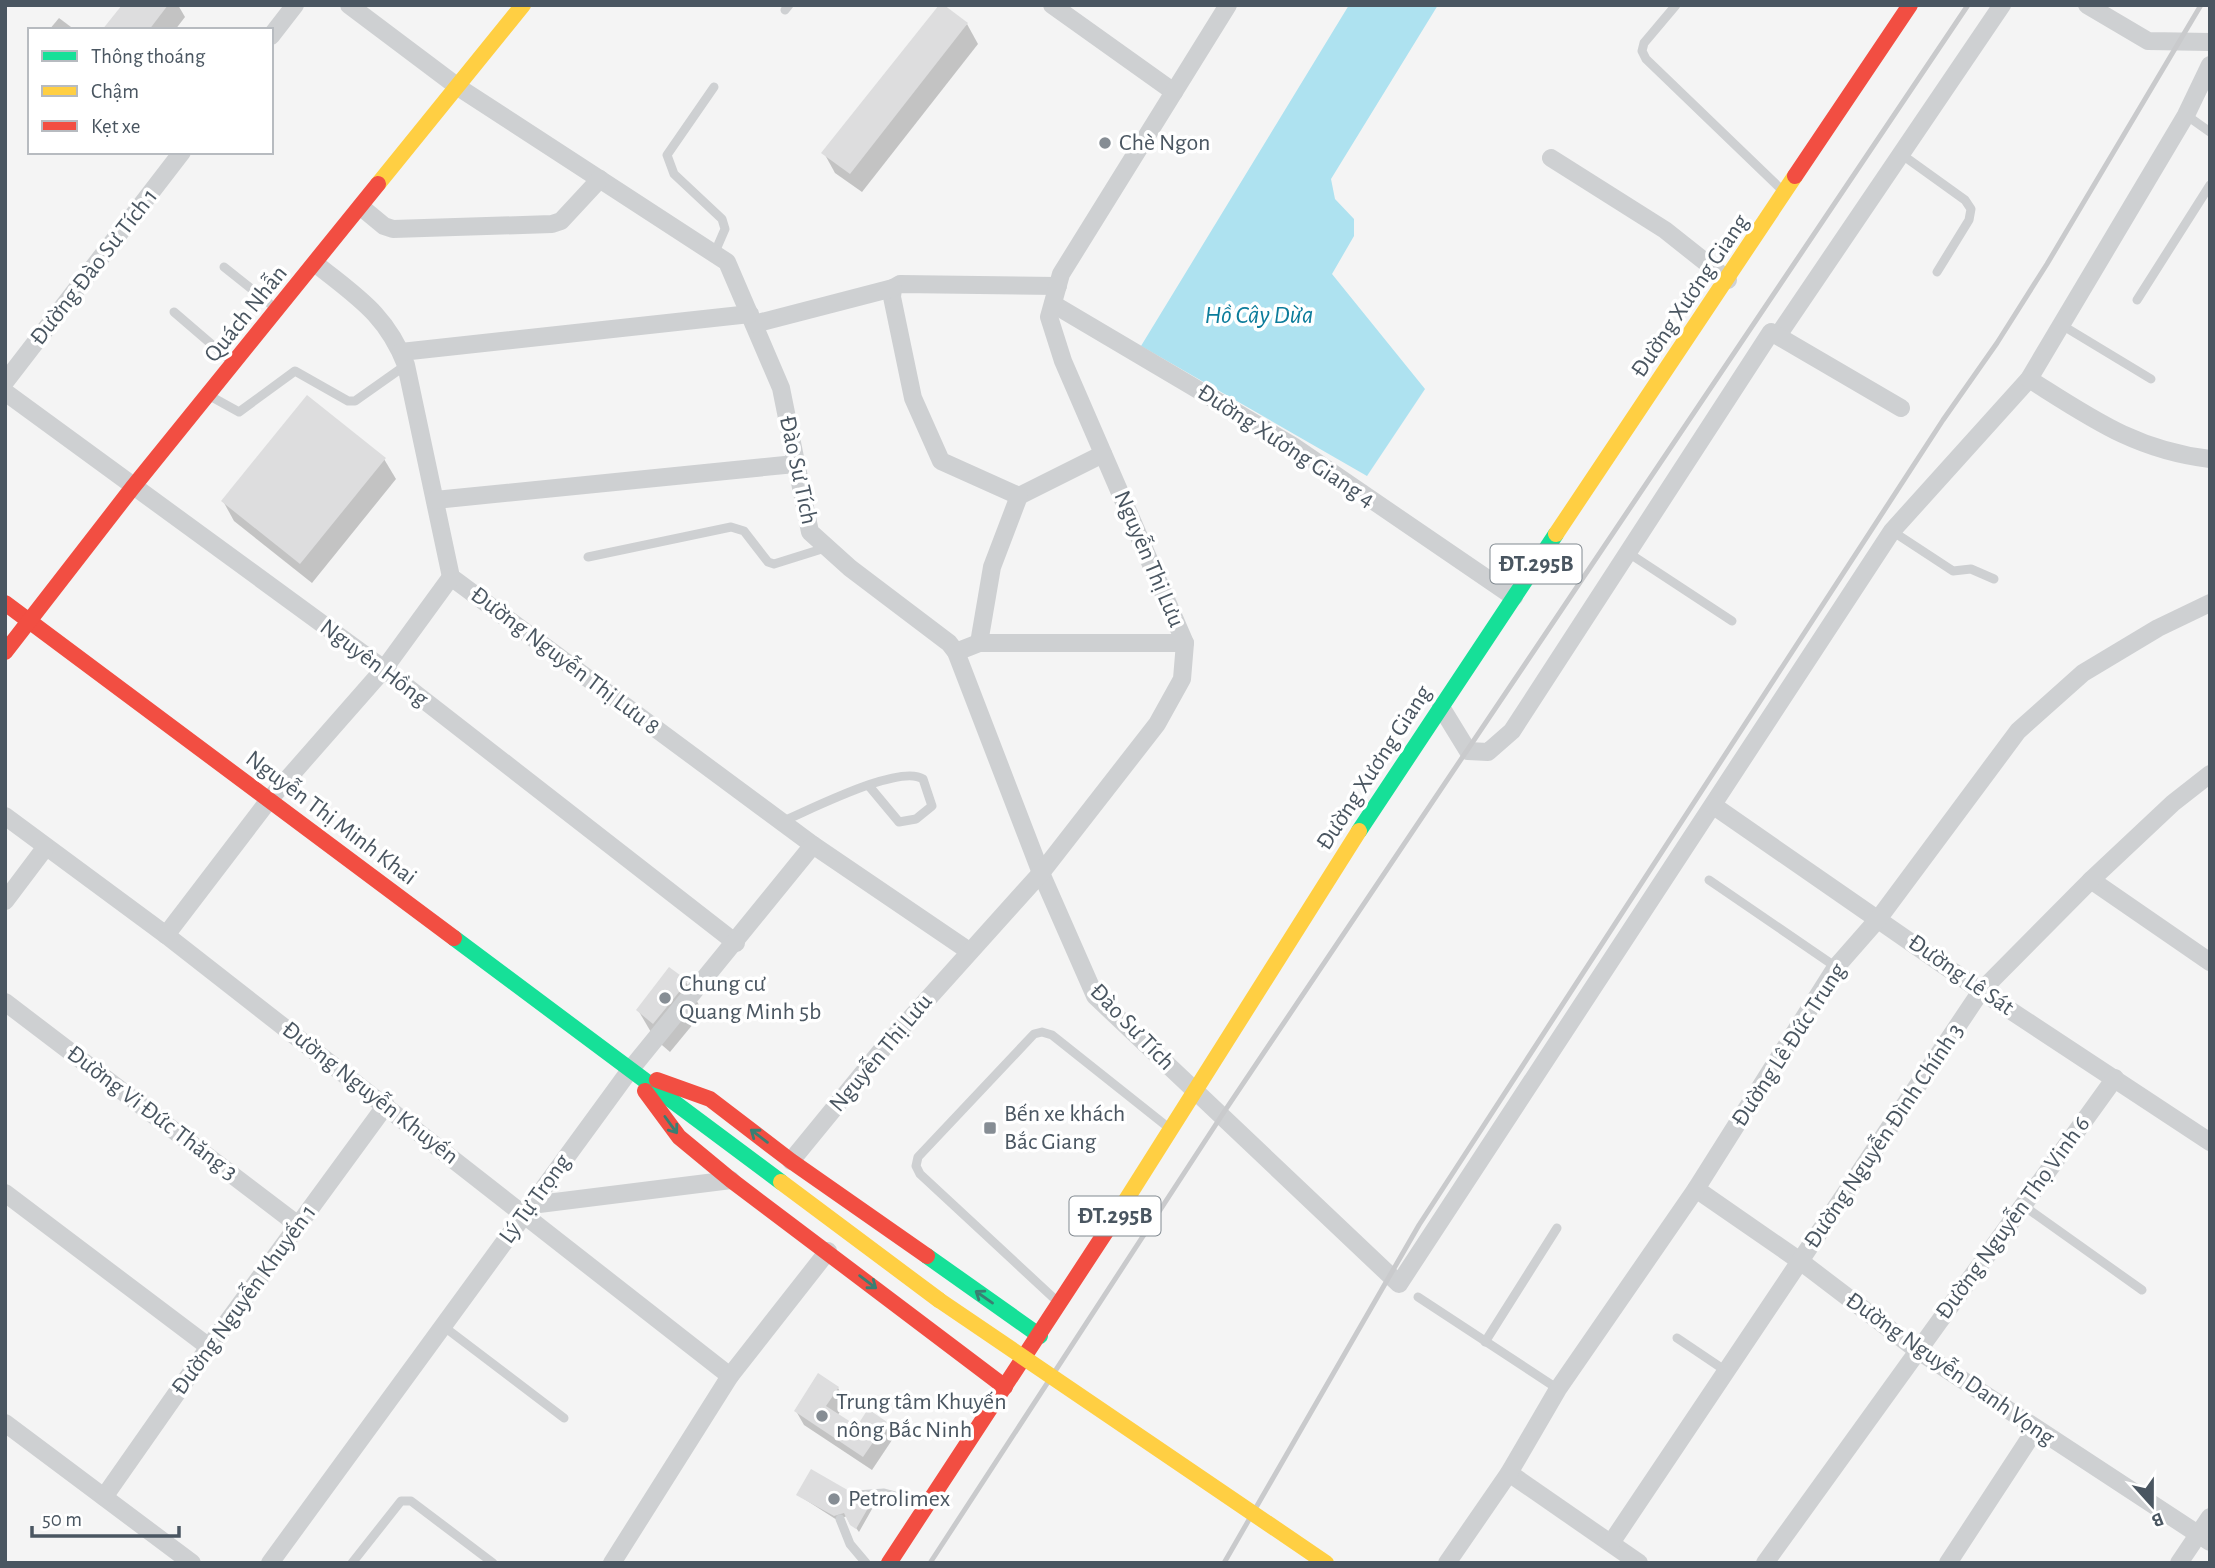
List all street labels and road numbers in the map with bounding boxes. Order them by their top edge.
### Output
street label: Đường Đào Sư Tích 1 [26,184,162,350]
street label: Đường Xương Giang [1627,210,1753,382]
street label: Quách Nhẫn [199,261,292,367]
street label: Đường Xương Giang 4 [1193,380,1379,512]
street label: Đào Sư Tích [775,414,821,526]
street label: Nguyễn Thị Lưu [1110,487,1189,631]
road number: ĐT.295B [1490,544,1582,584]
street label: Đường Nguyễn Thị Lưu 8 [466,582,665,740]
street label: Nguyên Hồng [316,615,433,711]
street label: Đường Xương Giang [1312,681,1436,855]
street label: Nguyễn Thị Minh Khai [241,745,421,890]
street label: Đường Lê Sát [1904,930,2019,1020]
street label: Đường Lê Đức Trung [1727,959,1851,1131]
street label: Đào Sư Tích [1085,979,1179,1075]
street label: Nguyễn Thị Lưu [824,989,937,1116]
street label: Đường Nguyễn Khuyến [277,1016,463,1169]
street label: Đường Nguyễn Đình Chính 3 [1799,1019,1968,1253]
street label: Đường Vi Đức Thăng 3 [62,1041,242,1185]
street label: Đường Nguyễn Thọ Vinh 6 [1931,1111,2095,1324]
street label: Lý Tự Trọng [495,1150,575,1248]
road number: ĐT.295B [1070,1196,1160,1236]
street label: Đường Nguyễn Khuyến 1 [166,1200,321,1400]
street label: Đường Nguyễn Danh Vọng [1841,1287,2060,1450]

